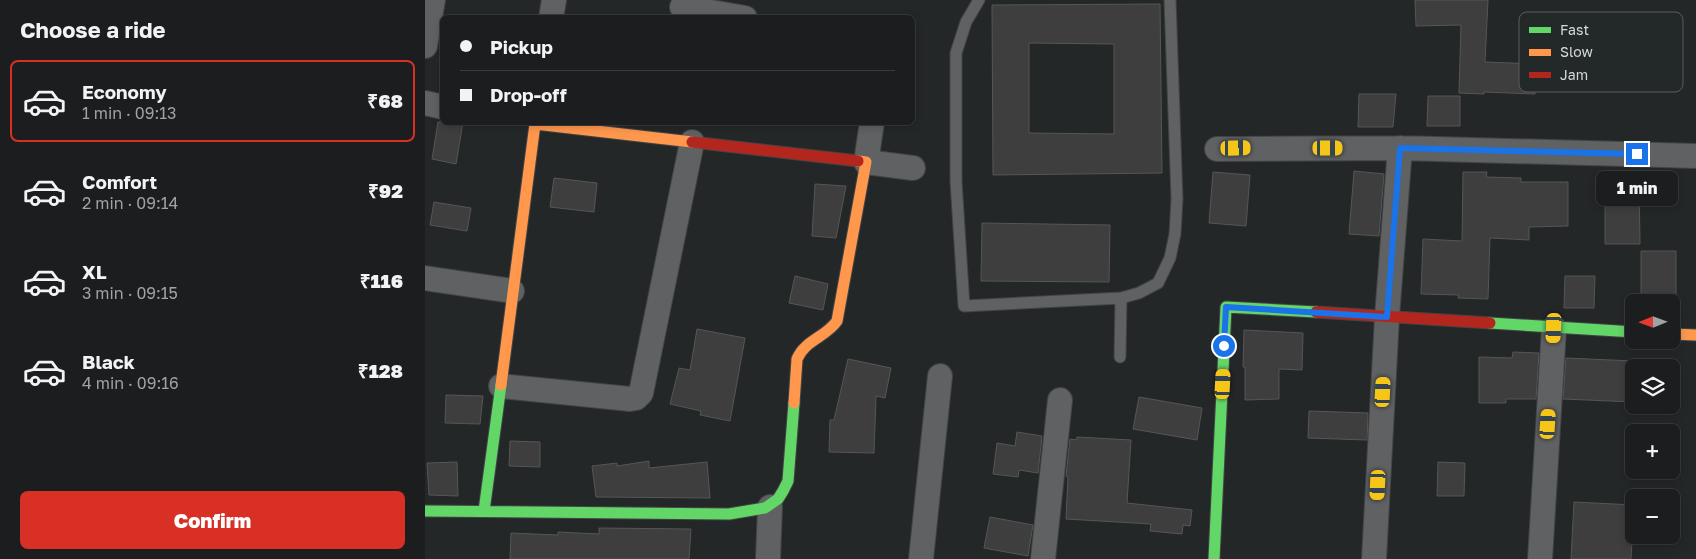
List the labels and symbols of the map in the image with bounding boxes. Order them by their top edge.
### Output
legend [1519,12,1683,92]
text: Fast [1560,21,1589,38]
text: Slow [1560,43,1593,60]
text: Jam [1560,66,1588,83]
car [1220,140,1251,156]
car [1313,141,1343,156]
route end [1626,143,1648,165]
callout: 1 min [1596,172,1678,206]
north arrow [1625,294,1680,349]
car [1545,313,1562,343]
route start [1213,335,1235,357]
car [1214,369,1231,399]
car [1374,377,1391,407]
car [1539,409,1556,439]
car [1369,470,1386,500]

